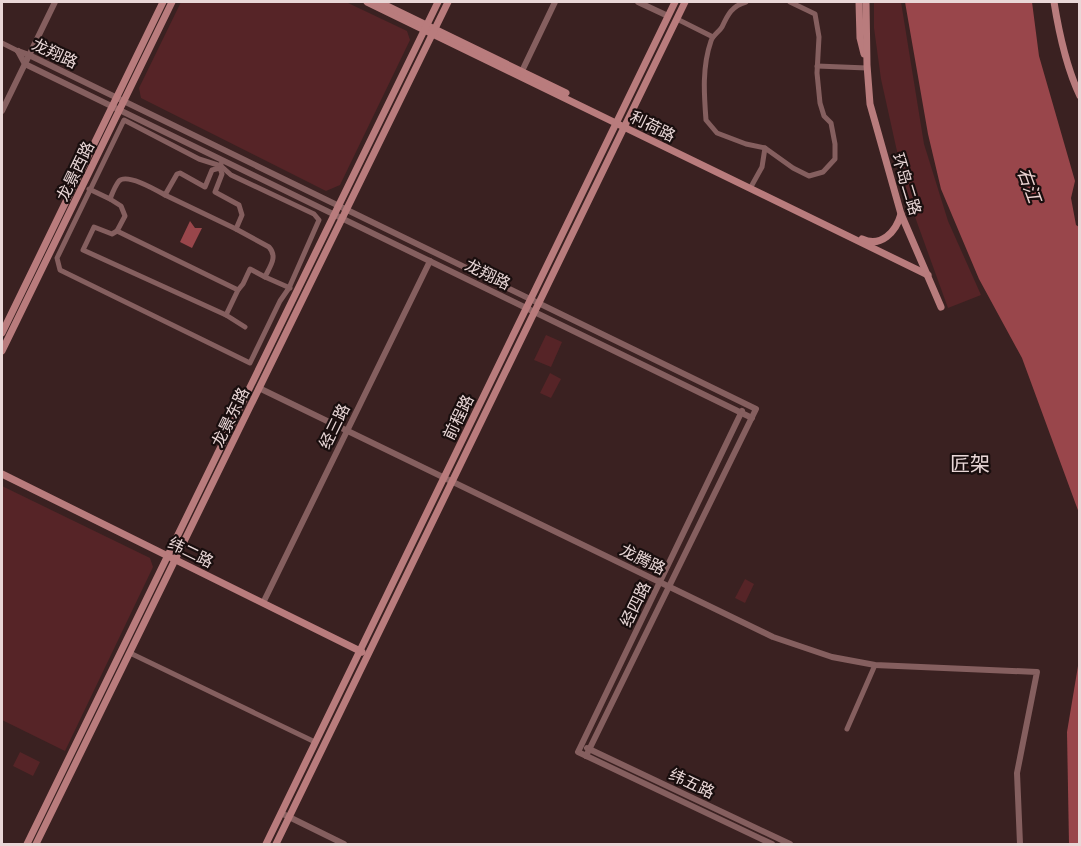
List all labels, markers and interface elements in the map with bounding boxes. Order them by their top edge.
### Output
street label: 龙翔路 [29,34,81,73]
street label: 利荷路 [627,106,679,146]
street label: 龙景西路 [52,138,99,205]
street label: 环岛二路 [887,150,926,218]
water label: 右江 [1013,164,1047,208]
street label: 龙翔路 [462,254,514,294]
street label: 龙景东路 [207,384,254,451]
street label: 前程路 [438,391,478,443]
street label: 经三路 [314,400,354,452]
district label: 匠架 [950,451,990,477]
street label: 纬二路 [165,532,217,572]
street label: 龙腾路 [617,539,669,579]
street label: 经四路 [615,578,655,630]
street label: 纬五路 [666,764,718,803]

